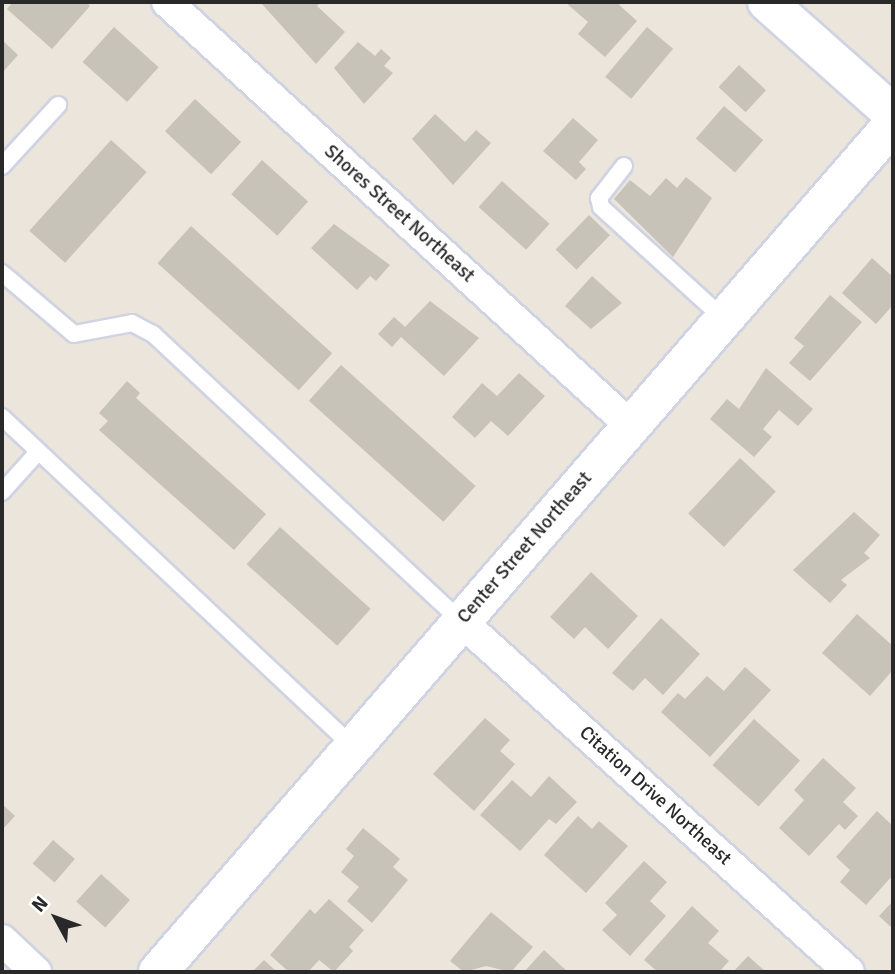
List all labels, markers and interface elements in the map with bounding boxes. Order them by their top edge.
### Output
street label: Shores Street Northeast [319,140,479,288]
street label: Center Street Northeast [453,468,597,628]
street label: Citation Drive Northeast [574,722,736,870]
north arrow [21,883,91,953]
text: N [27,891,54,917]

